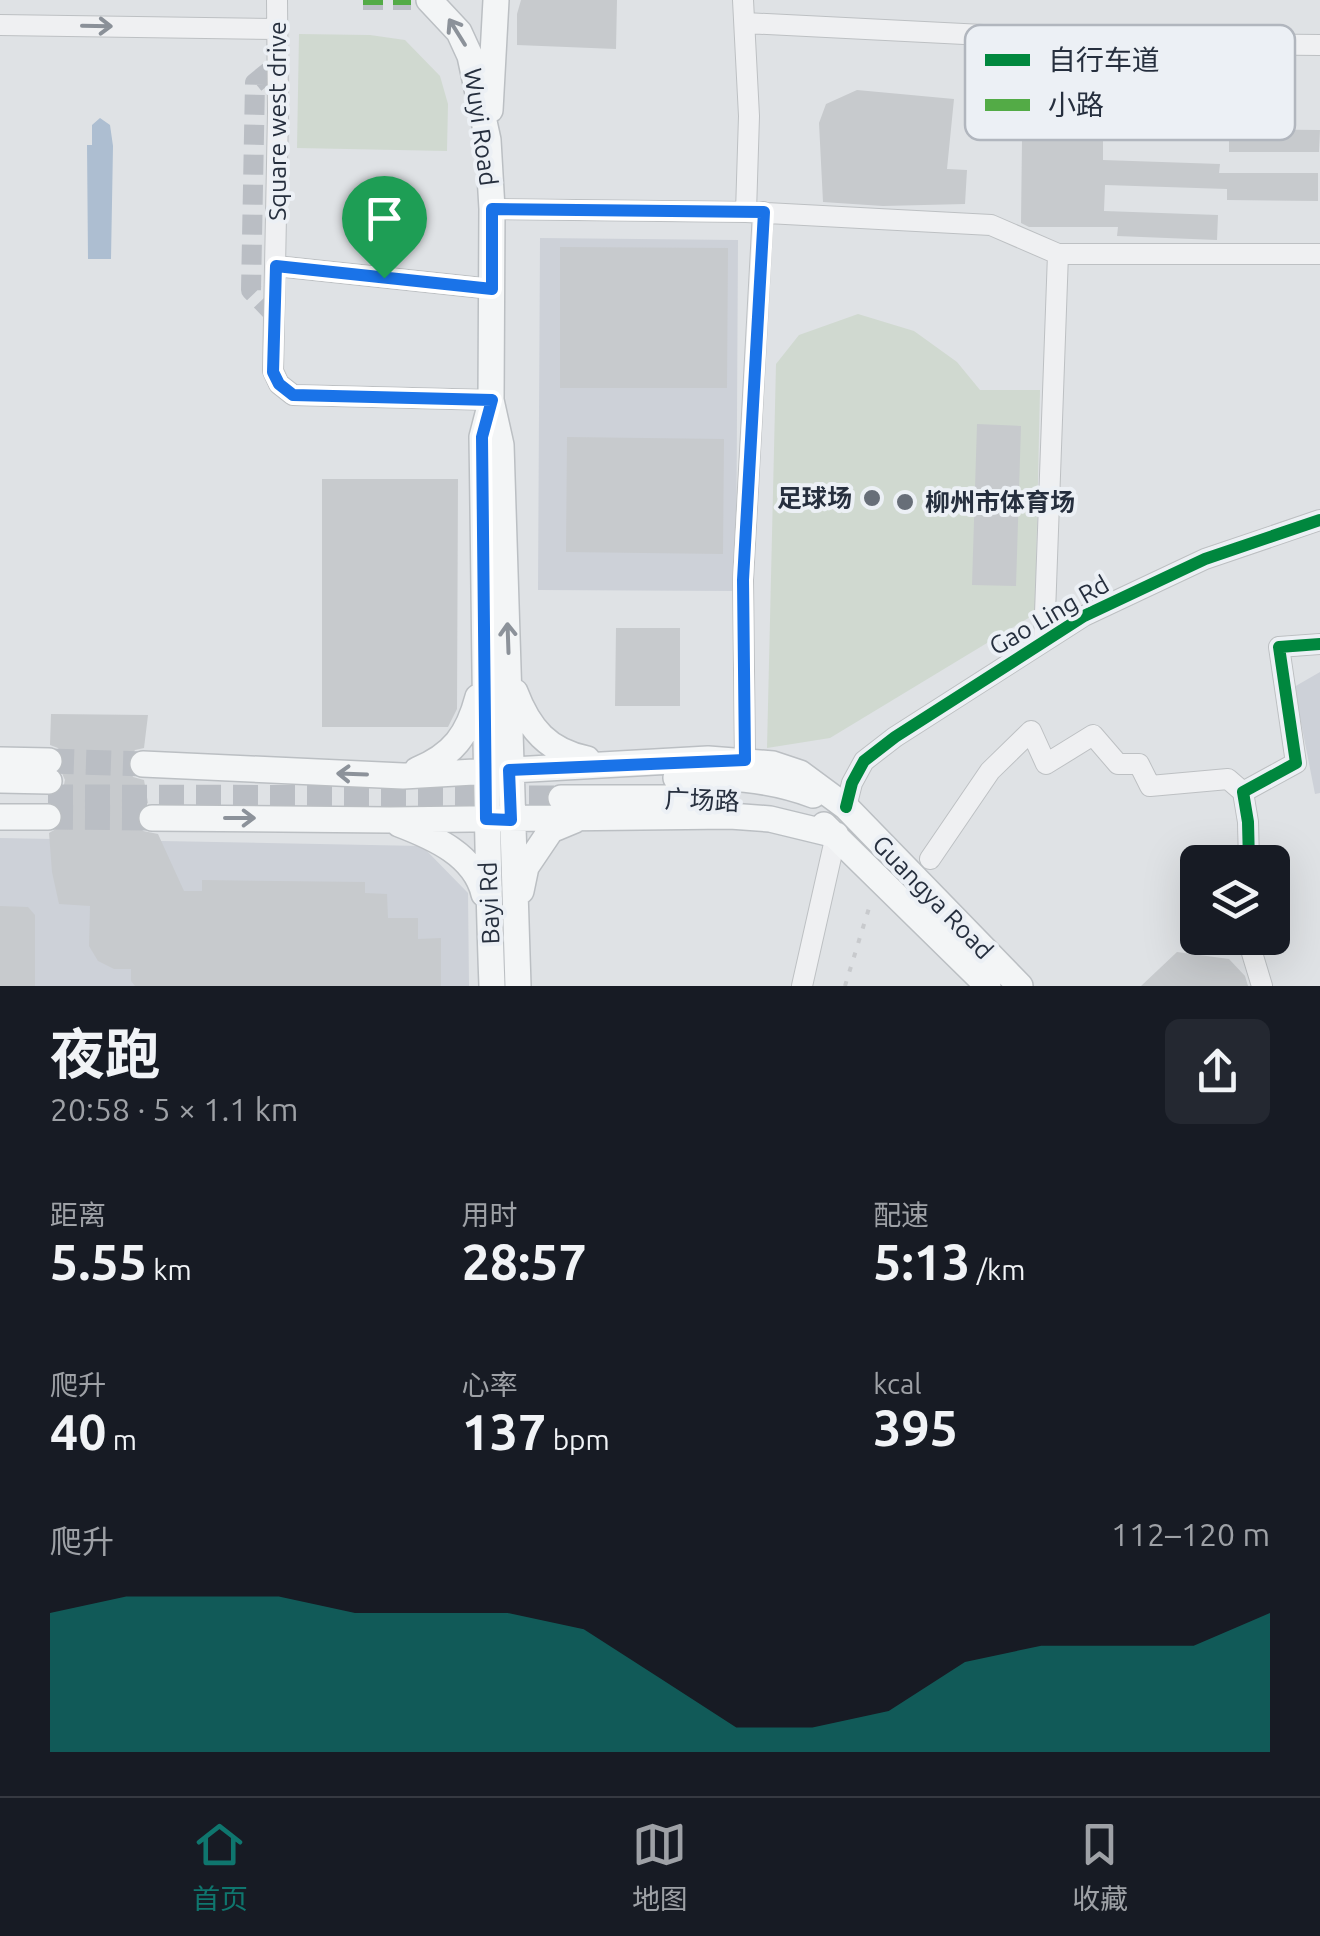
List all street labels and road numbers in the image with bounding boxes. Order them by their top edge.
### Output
street label: Square west drive [263,21,291,221]
street label: Wuyi Road [459,66,503,188]
street label: Gao Ling Rd [984,570,1114,660]
street label: 广场路 [664,785,740,815]
street label: Guangya Road [867,830,999,964]
street label: Bayi Rd [474,861,504,945]

